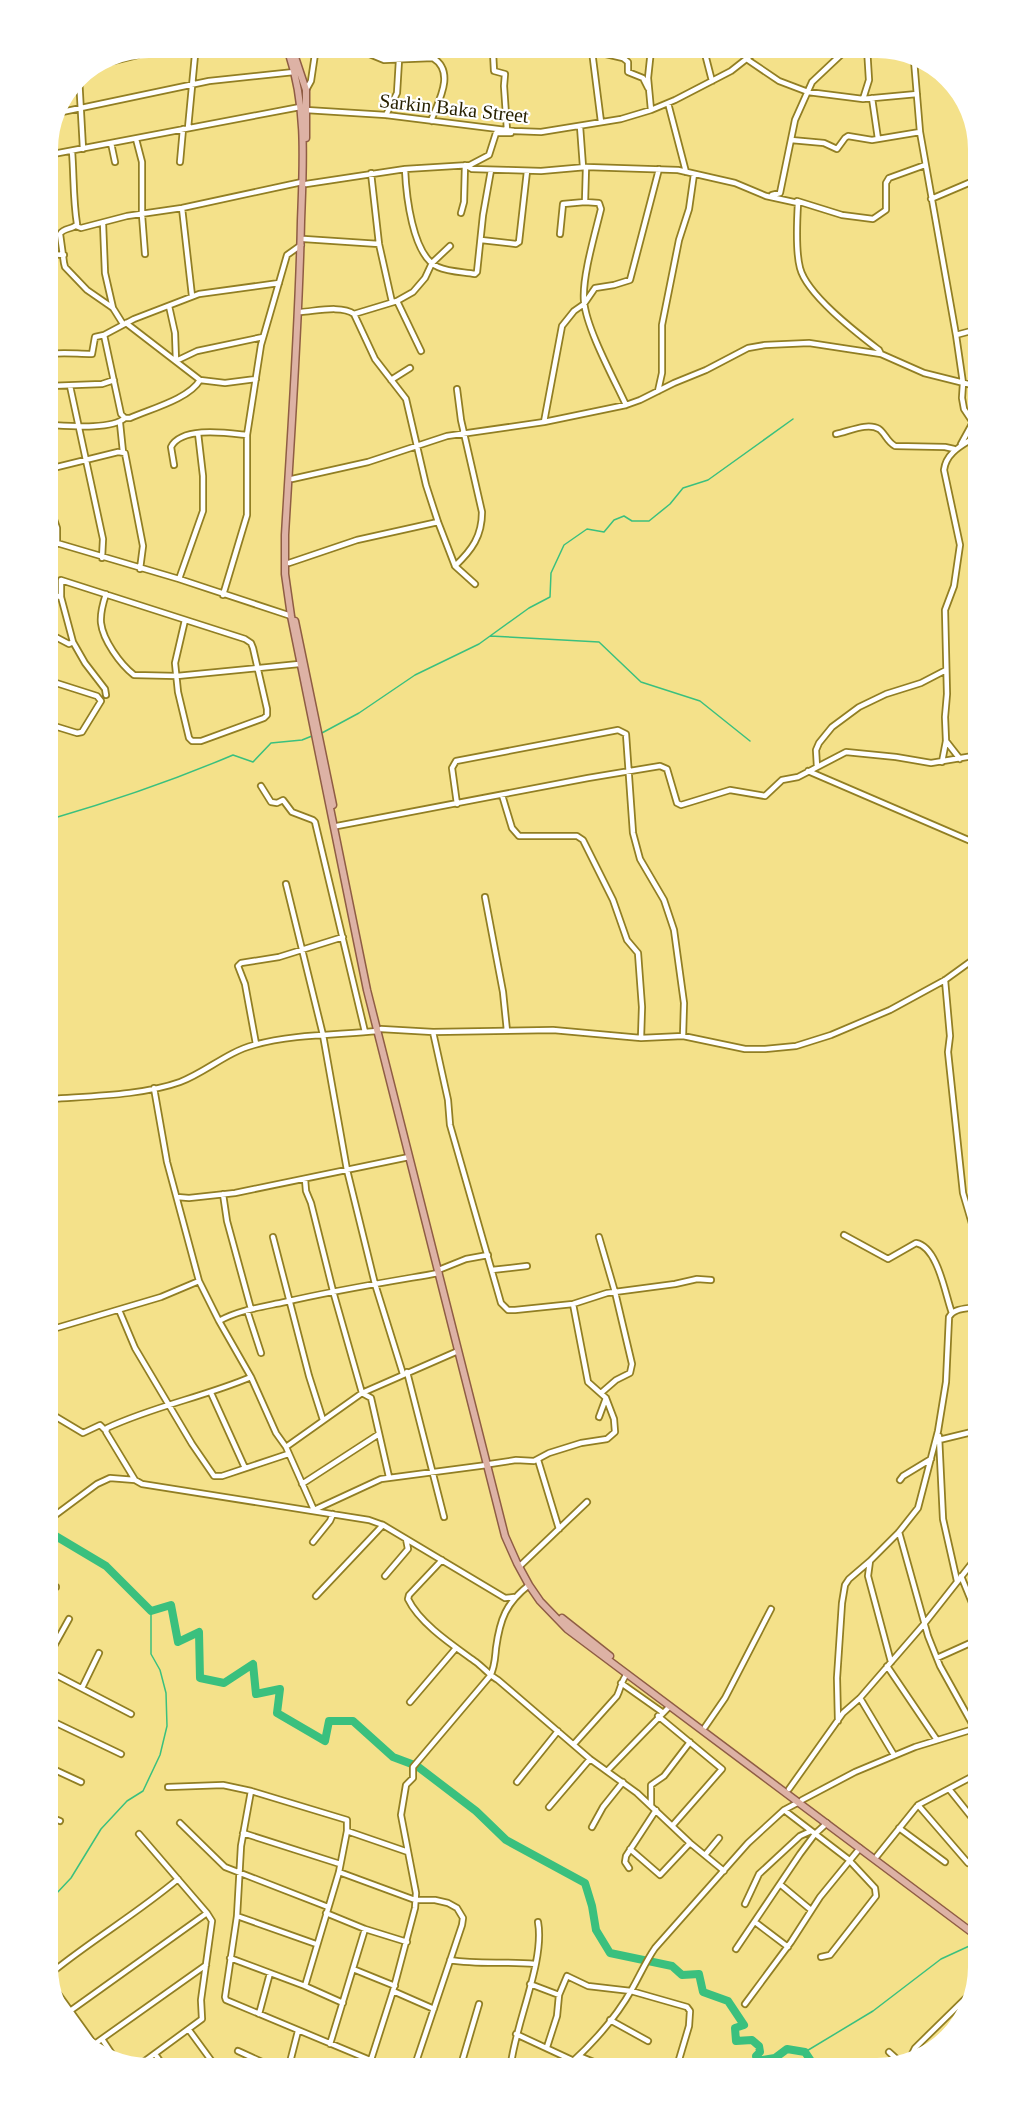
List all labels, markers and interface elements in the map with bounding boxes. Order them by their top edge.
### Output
street label: Sarkin Baka Street [378,89,530,127]

